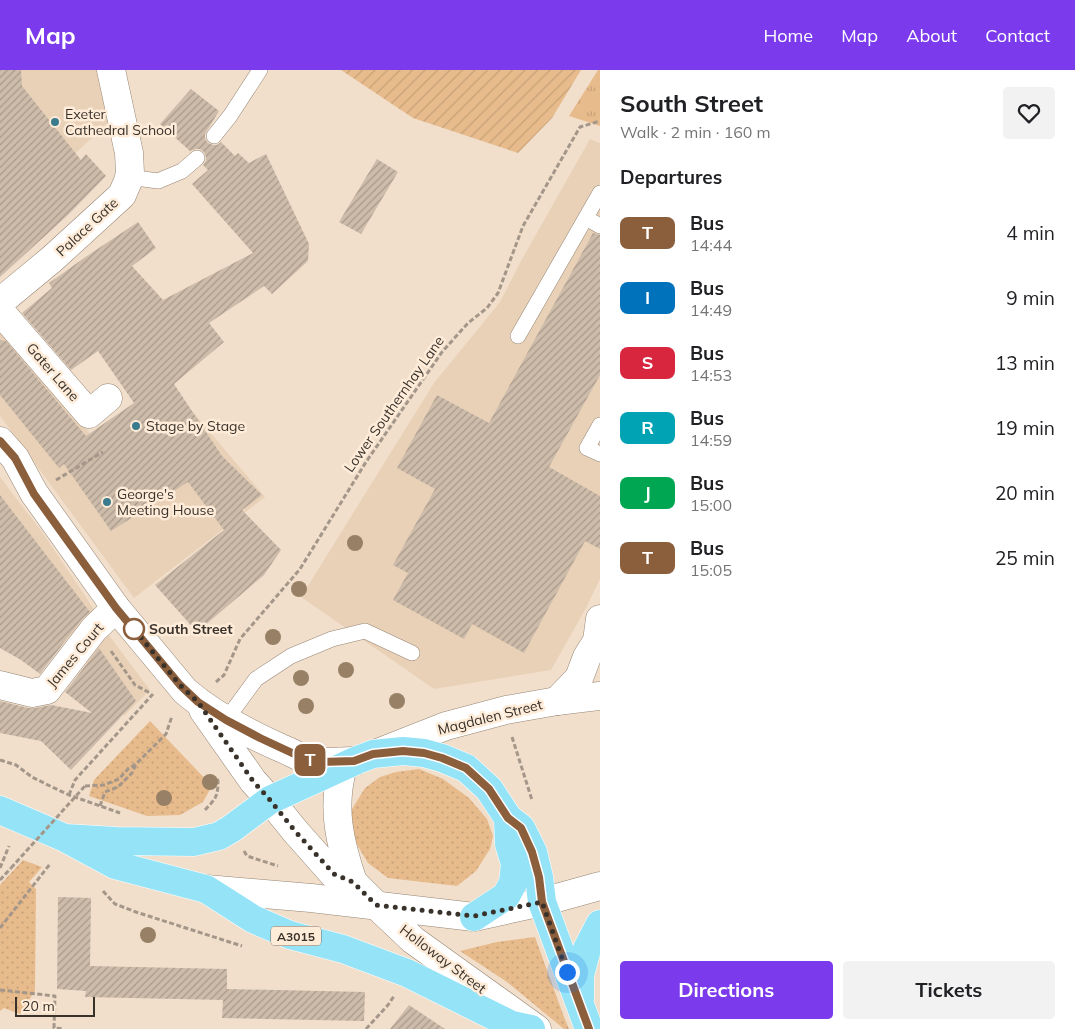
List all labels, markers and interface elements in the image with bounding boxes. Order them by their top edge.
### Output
text: Map [25,20,76,50]
text: Home [763,24,813,47]
text: Map [841,24,878,47]
text: About [906,24,957,47]
text: Contact [985,24,1050,47]
button: heart [1003,87,1055,139]
text: South Street [620,88,763,118]
place label: Exeter Cathedral School [65,105,175,139]
marker: Exeter Cathedral School [49,116,61,128]
text: Walk · 2 min · 160 m [620,122,771,142]
text: Departures [620,165,722,189]
street label: Palace Gate [52,194,122,260]
text: Bus [690,211,724,235]
text: T [642,221,653,244]
text: 4 min [1006,221,1055,245]
text: 14:44 [690,235,732,255]
text: Bus [690,276,724,300]
text: I [645,286,650,309]
text: 9 min [1006,286,1055,310]
text: 14:49 [690,300,732,320]
street label: Lower Southernhay Lane [340,332,448,476]
street label: Gater Lane [23,339,83,405]
text: Bus [690,341,724,365]
text: S [642,351,653,374]
text: 13 min [995,351,1055,375]
text: 14:53 [690,365,732,385]
text: Bus [690,406,724,430]
text: R [641,416,654,439]
text: 19 min [995,416,1055,440]
place label: Stage by Stage [146,417,245,435]
marker: Stage by Stage [130,420,142,432]
text: 14:59 [690,430,732,450]
text: Bus [690,471,724,495]
text: J [644,481,651,504]
text: 20 min [995,481,1055,505]
place label: George's Meeting House [117,485,214,519]
text: 15:00 [690,495,732,515]
marker: George's Meeting House [101,496,113,508]
text: Bus [690,536,724,560]
text: T [642,546,653,569]
text: 25 min [995,546,1055,570]
text: 15:05 [690,560,732,580]
marker: South Street [123,618,145,640]
street label: James Court [43,619,107,691]
place label: South Street [149,620,233,638]
street label: Magdalen Street [436,695,544,739]
line badge: T [294,744,326,776]
text: T [304,748,316,771]
street label: Holloway Street [396,921,490,997]
road number: A3015 [271,926,321,946]
your location [555,960,580,985]
button: Directions [620,961,833,1019]
button: Tickets [843,961,1055,1019]
scale bar [15,994,95,1017]
text: 20 m [22,997,55,1015]

